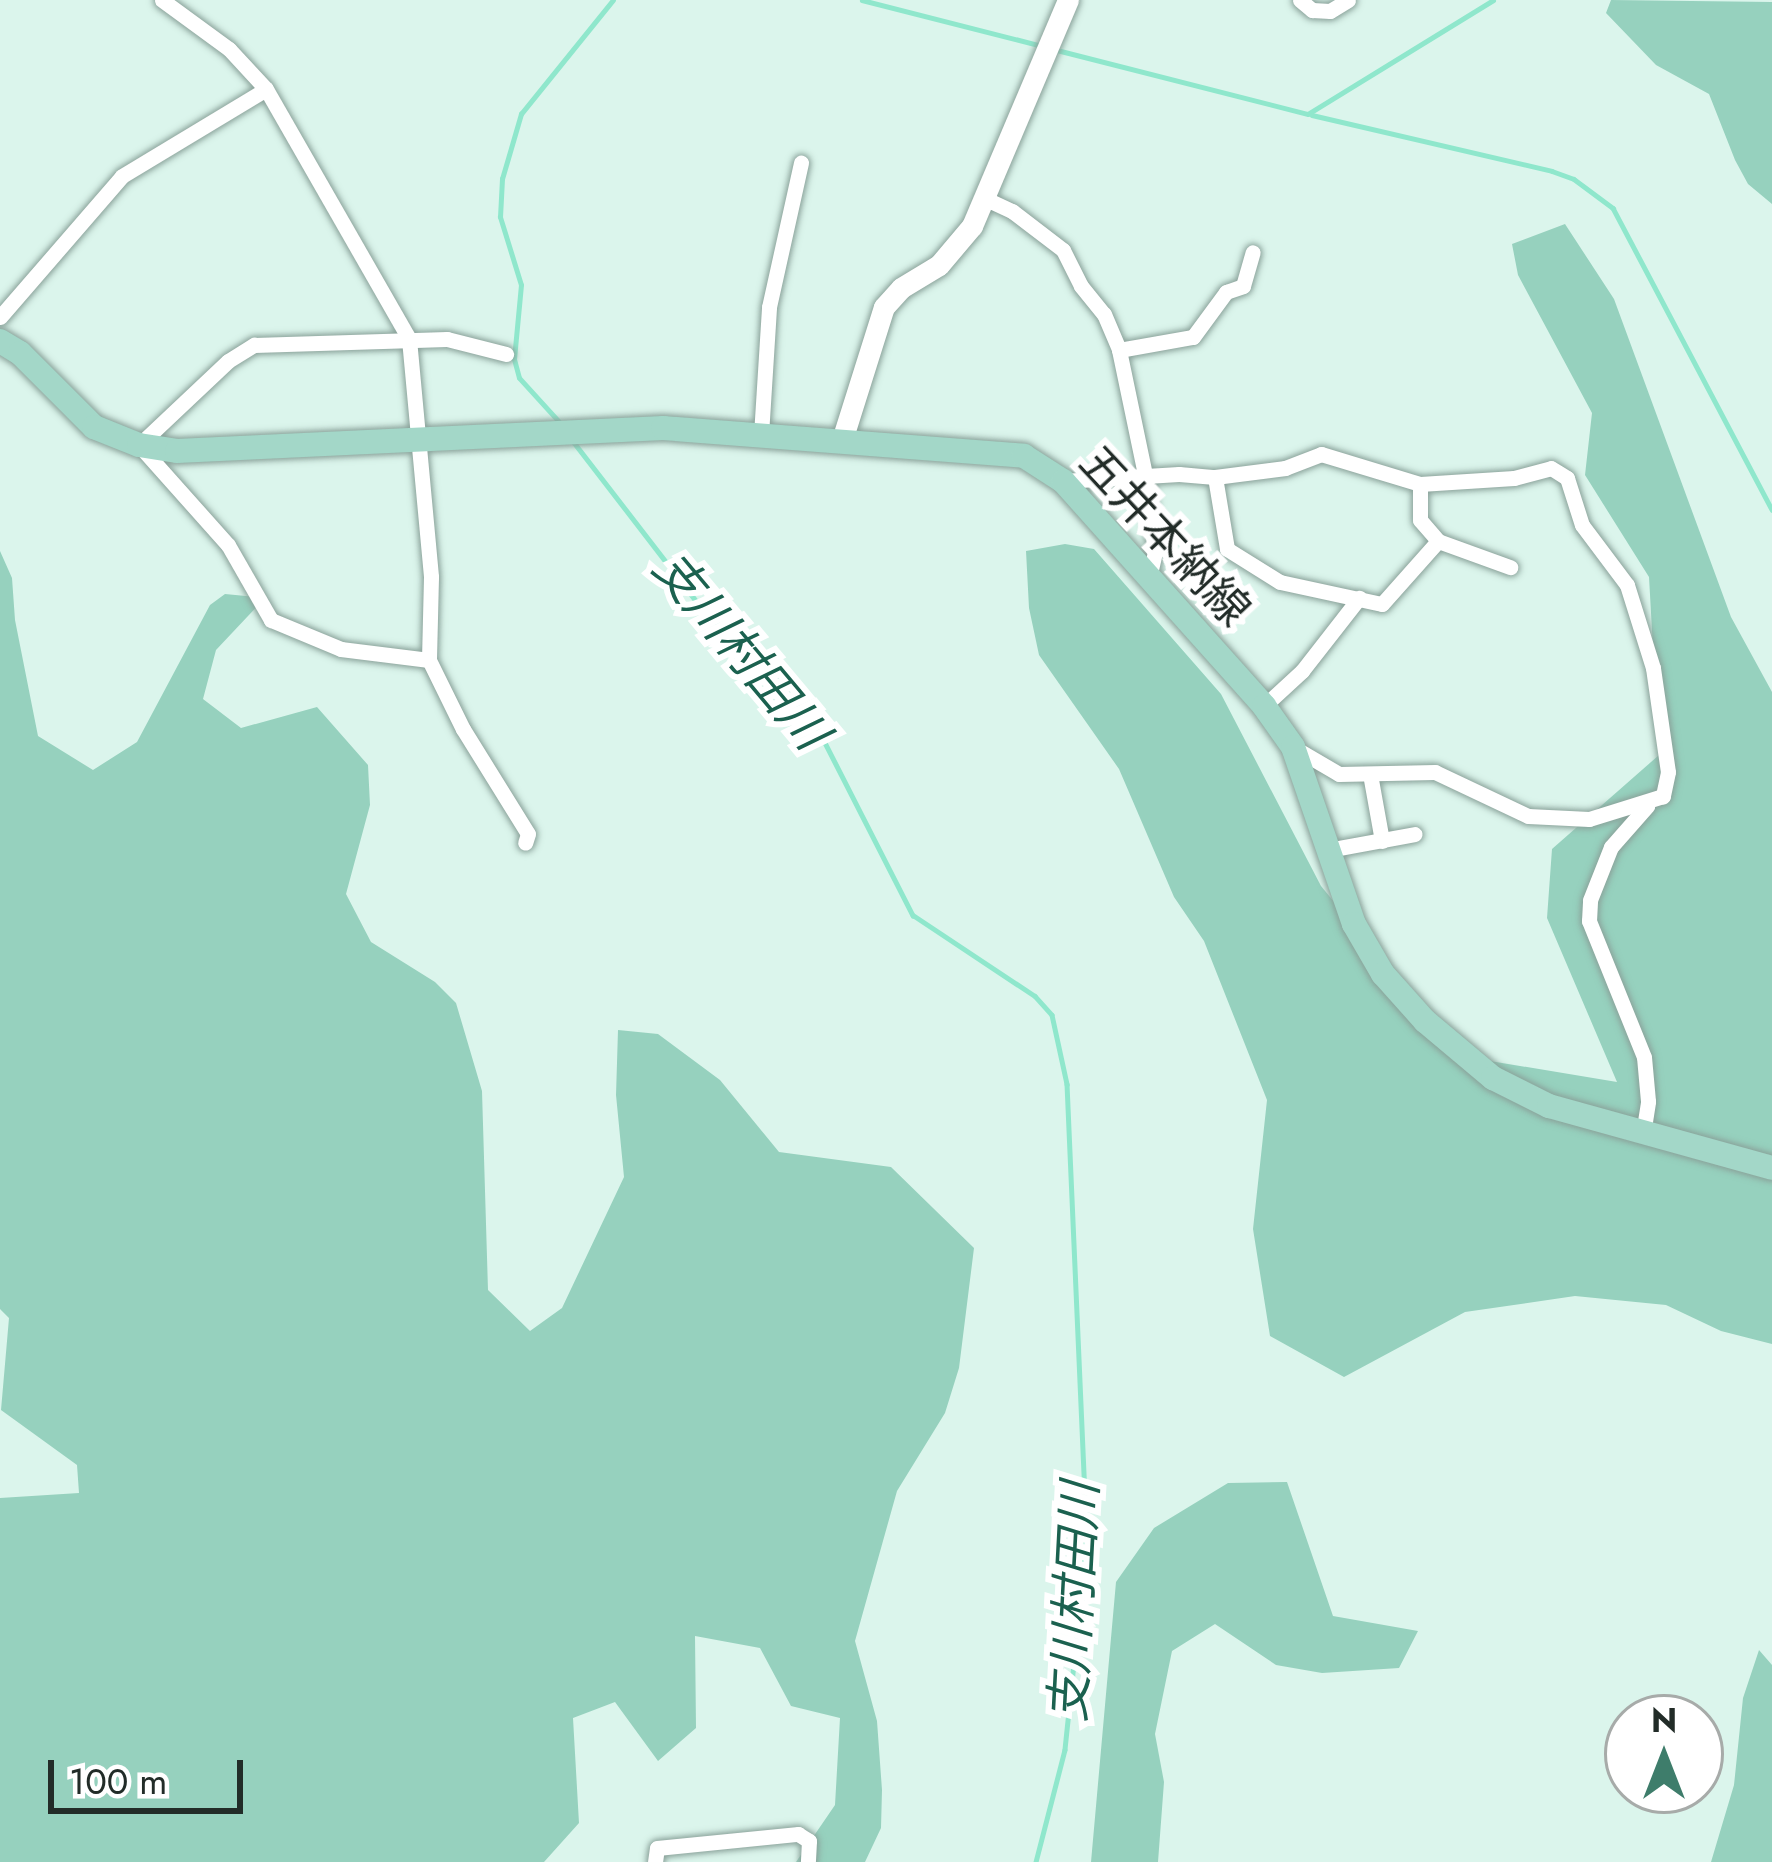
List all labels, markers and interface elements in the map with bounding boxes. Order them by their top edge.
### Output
street label: 五井本納線 [1069,435,1261,637]
water label: 支川村田川 [642,540,840,760]
water label: 支川村田川 [1039,1481,1109,1723]
north arrow [1604,1694,1724,1814]
text: N [1651,1697,1677,1744]
scale bar [54,1736,249,1810]
text: 100 m [69,1755,167,1807]

